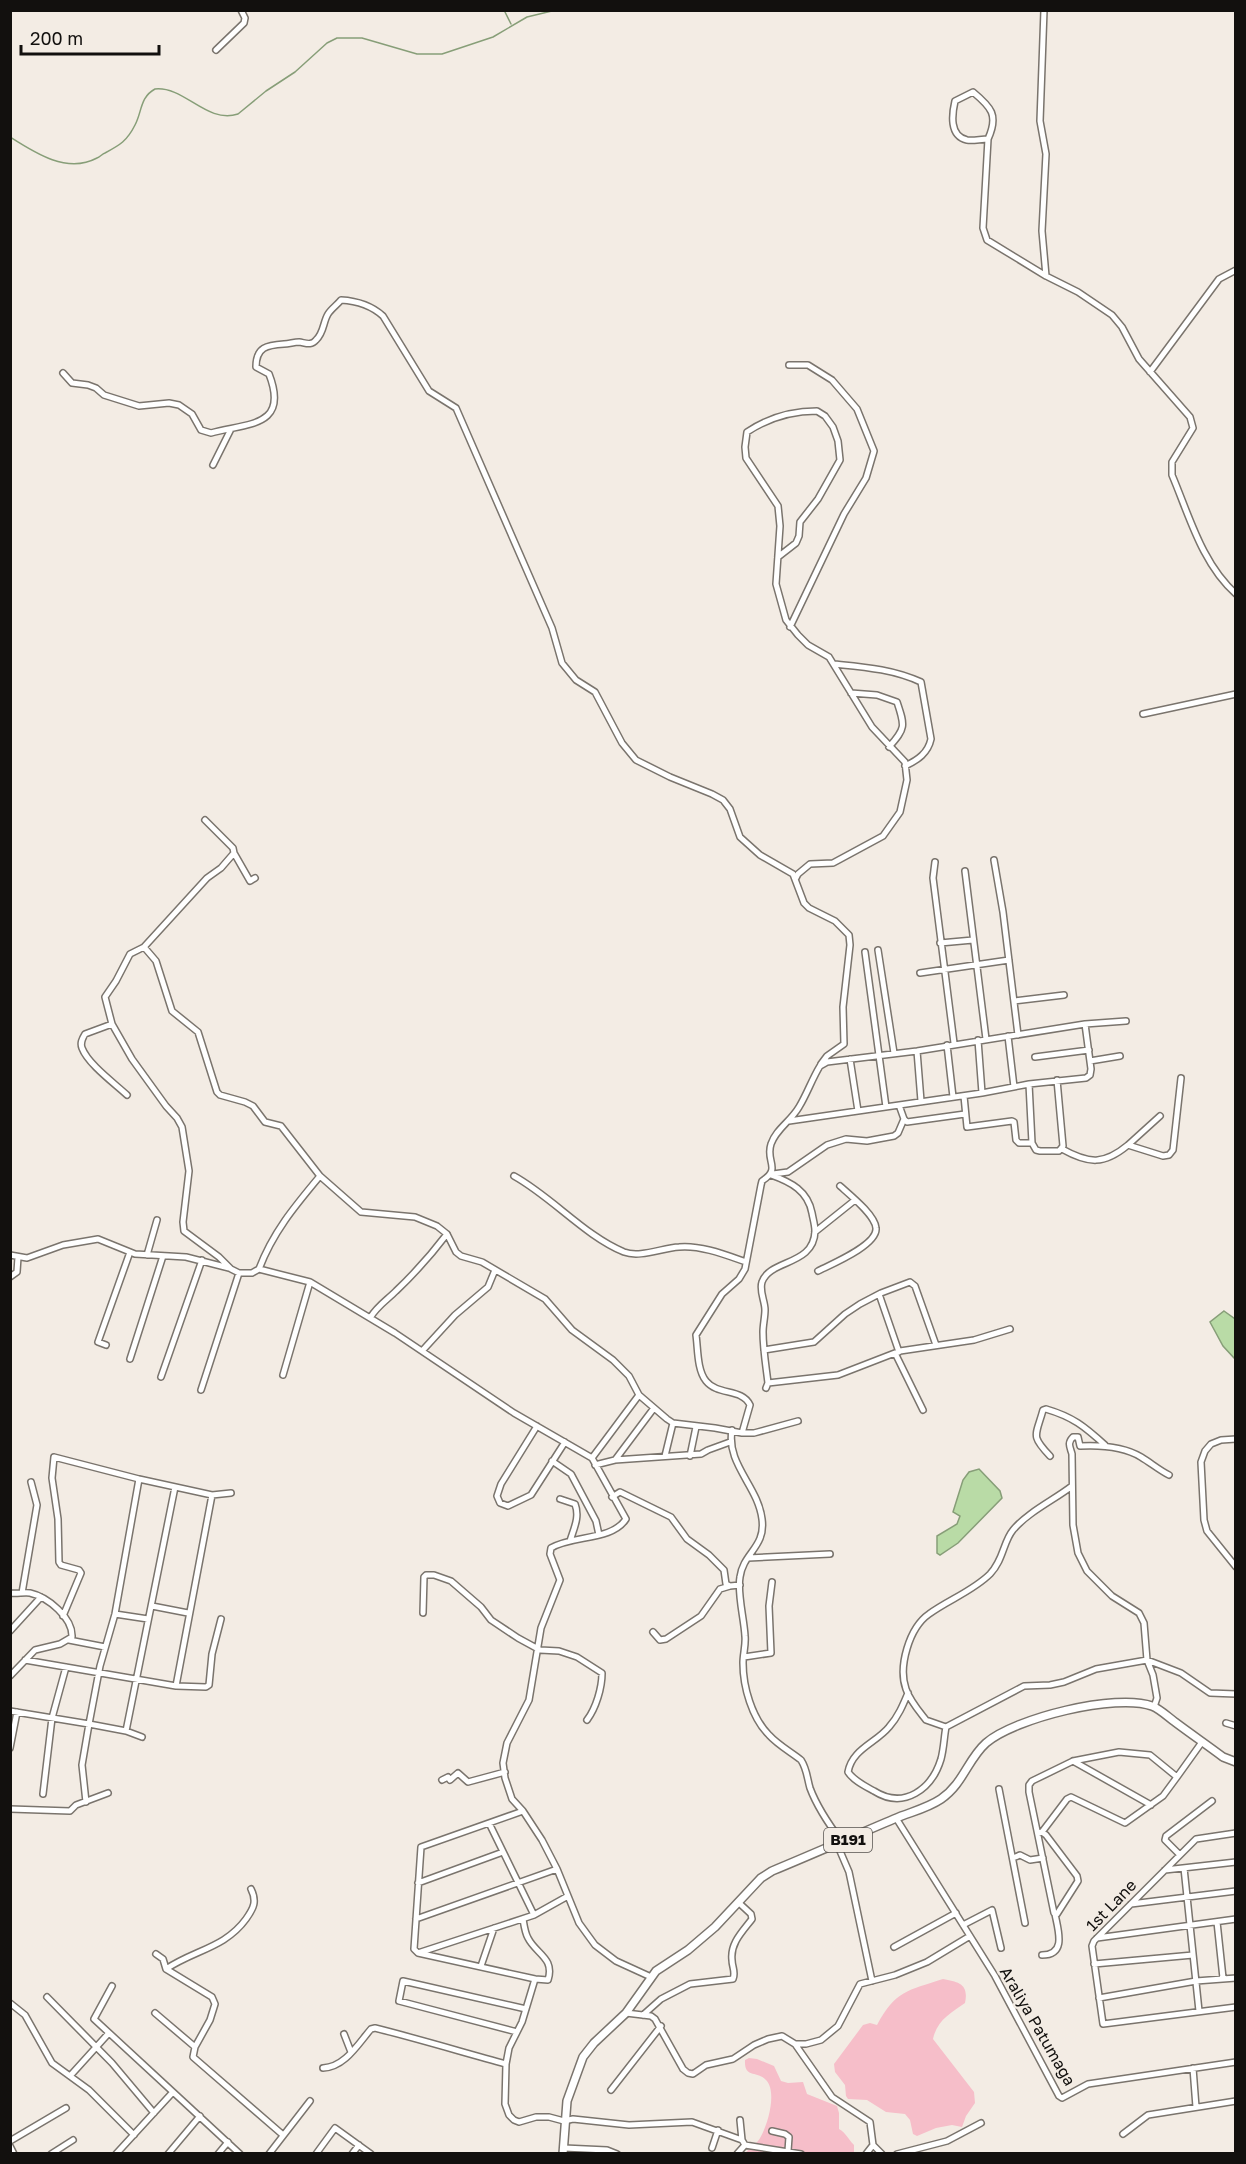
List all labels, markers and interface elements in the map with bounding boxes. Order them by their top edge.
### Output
scale bar [21,18,159,56]
text: 200 m [30,27,83,49]
road number: B191 [824,1828,872,1852]
street label: 1st Lane [1082,1875,1140,1935]
street label: Araliya Patumaga [996,1963,1080,2089]

